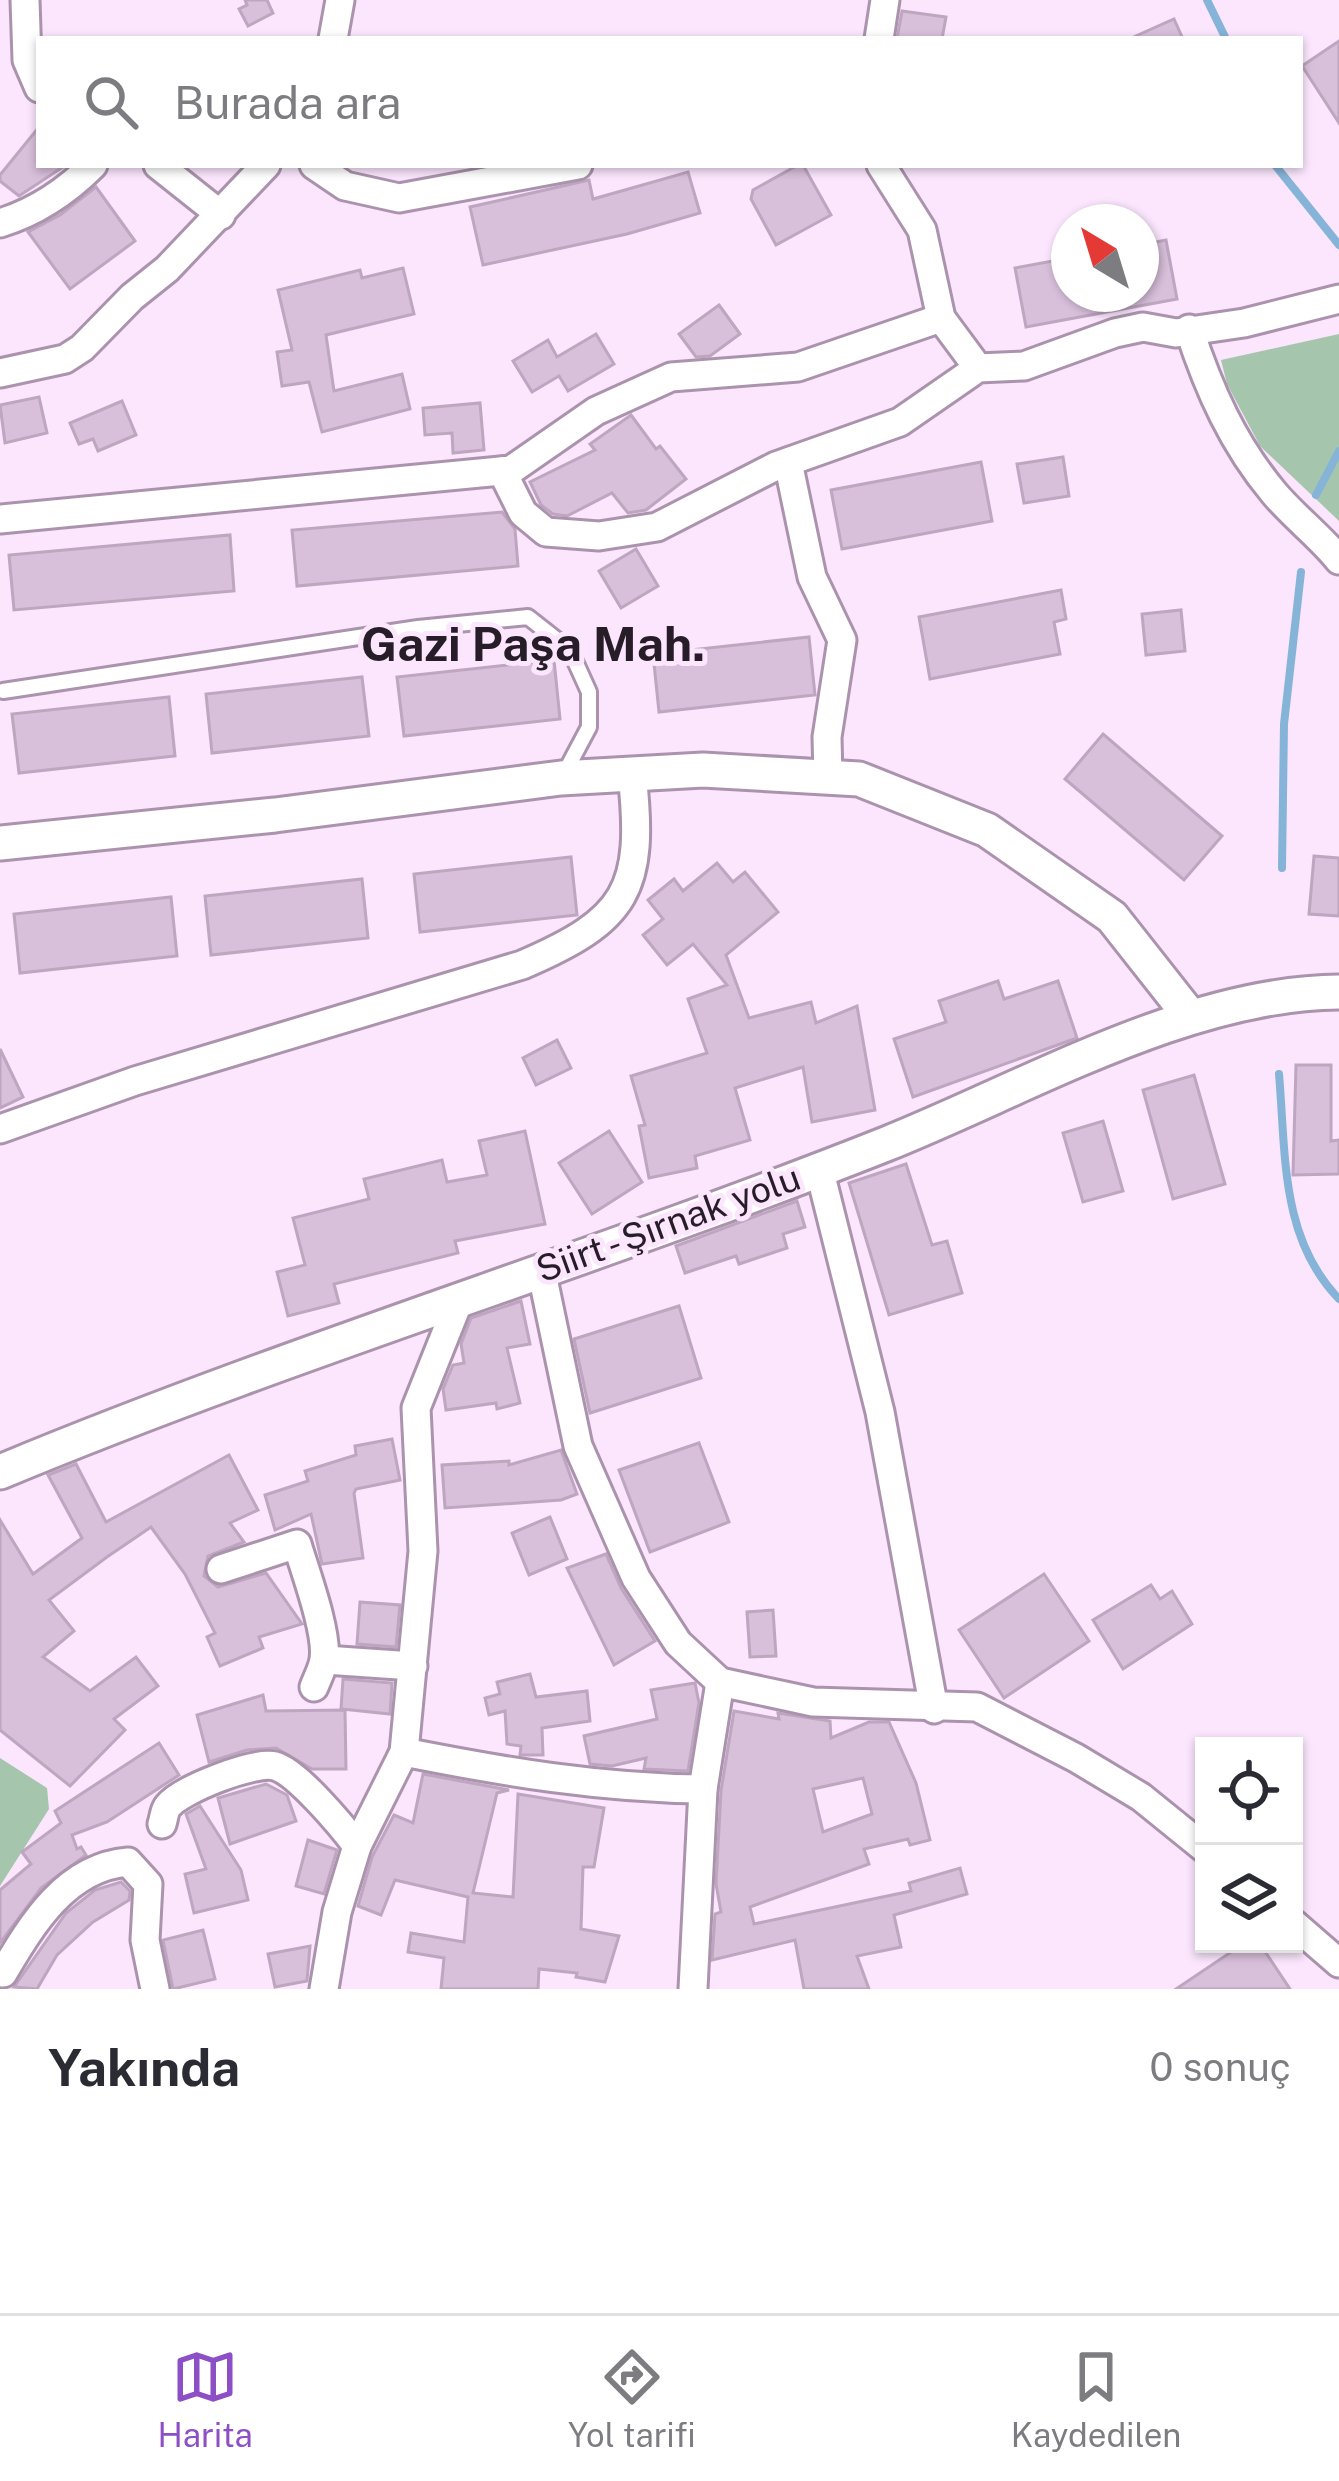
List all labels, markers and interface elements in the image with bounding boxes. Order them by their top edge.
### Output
search box [36,36,1303,168]
icon: search [78,69,144,135]
text: Burada ara [174,76,401,129]
north arrow [1051,204,1159,312]
district label: Gazi Paşa Mah. [361,615,705,672]
street label: Siirt - Şırnak yolu [530,1156,806,1290]
map controls [1195,1737,1303,1953]
button: locate [1195,1737,1303,1845]
button: layers [1195,1845,1303,1953]
text: Yakında [48,2038,240,2097]
text: 0 sonuç [1150,2044,1291,2090]
tab: Harita [158,2344,253,2454]
tab: Yol tarifi [568,2344,696,2454]
tab: Kaydedilen [1011,2344,1181,2454]

